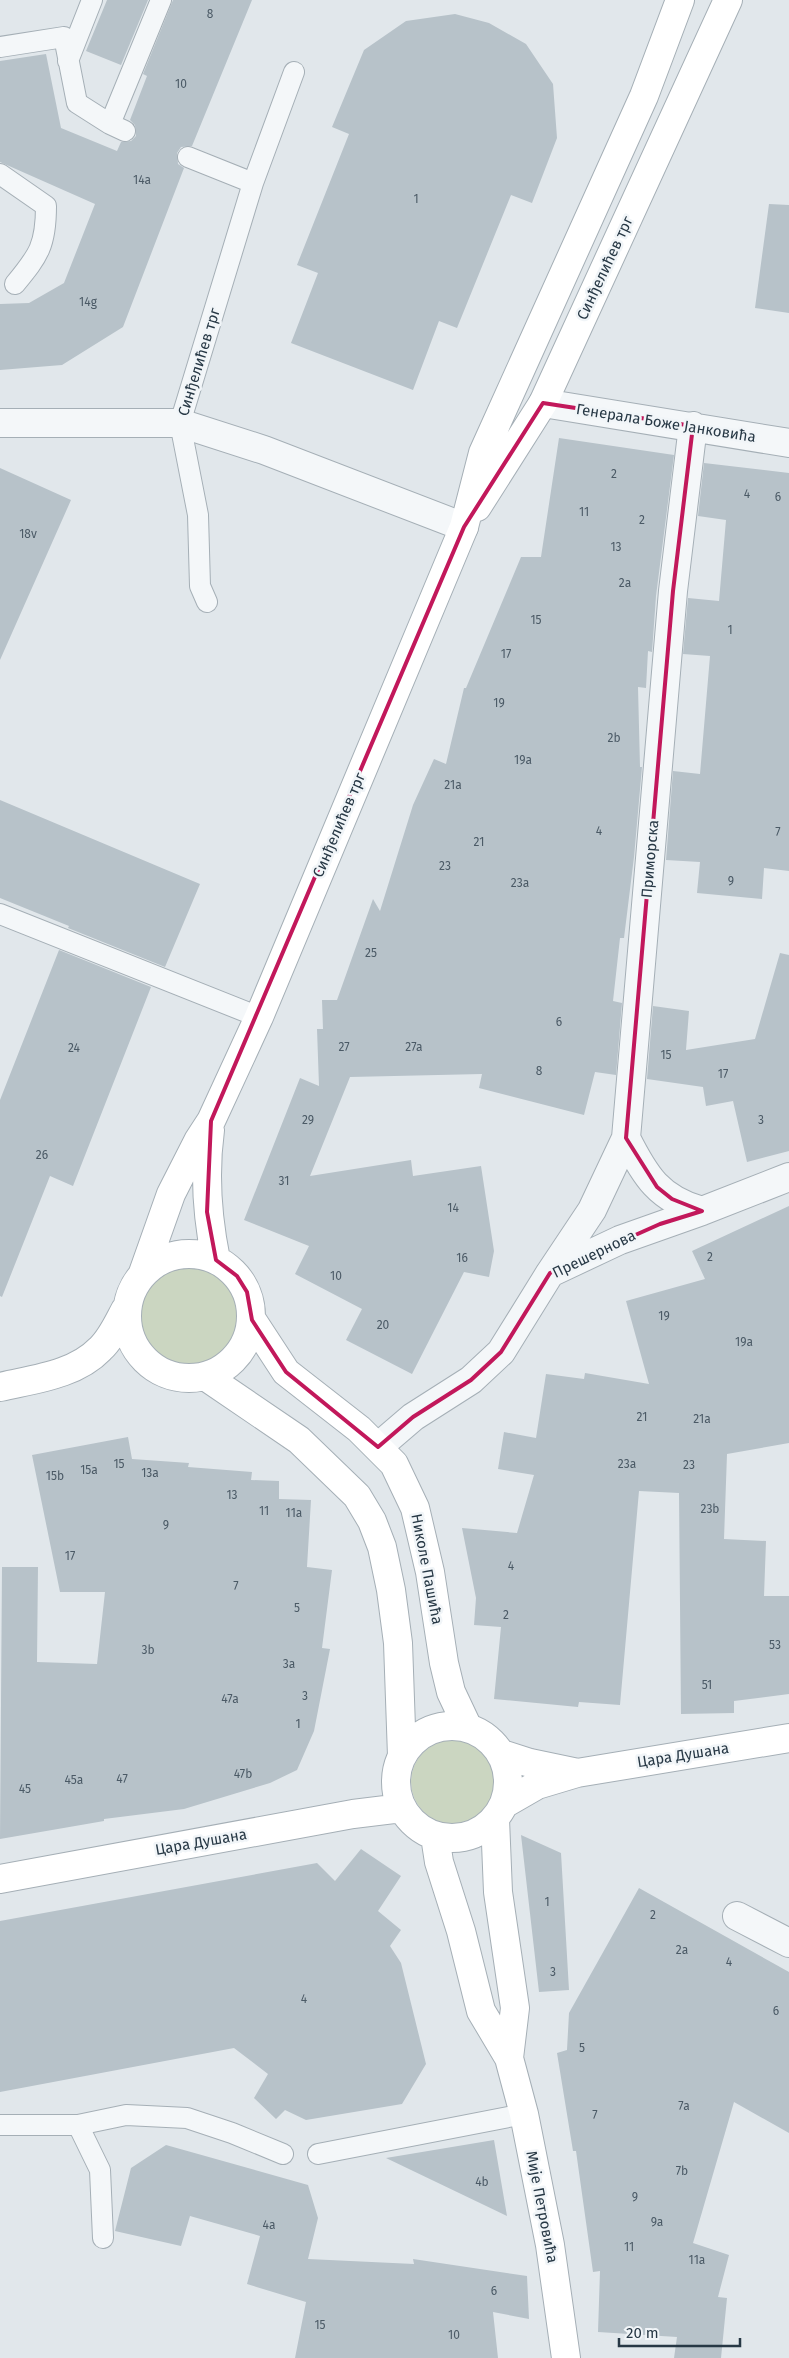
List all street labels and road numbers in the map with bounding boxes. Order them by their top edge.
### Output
street label: Синђелићев трг [573,213,637,323]
street label: Синђелићев трг [174,305,224,418]
street label: Генерала Боже Јанковића [575,400,757,446]
street label: Синђелићев трг [309,769,369,880]
street label: Приморска [638,819,662,899]
street label: Прешернова [549,1226,639,1282]
street label: Николе Пашића [407,1512,447,1626]
street label: Цара Душана [636,1739,730,1771]
street label: Цара Душана [154,1825,248,1859]
street label: Мије Петровића [522,2149,562,2265]

